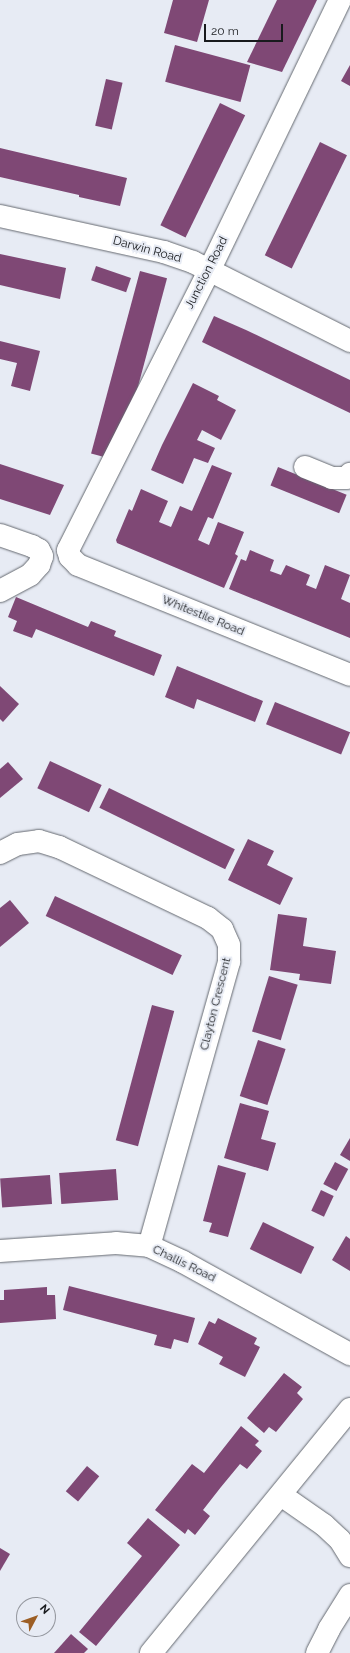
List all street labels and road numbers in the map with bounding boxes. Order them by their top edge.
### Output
street label: Darwin Road [111,234,183,266]
street label: Junction Road [183,235,231,311]
street label: Whitestile Road [160,593,246,639]
street label: Clayton Crescent [198,956,234,1052]
street label: Challis Road [150,1243,218,1285]

